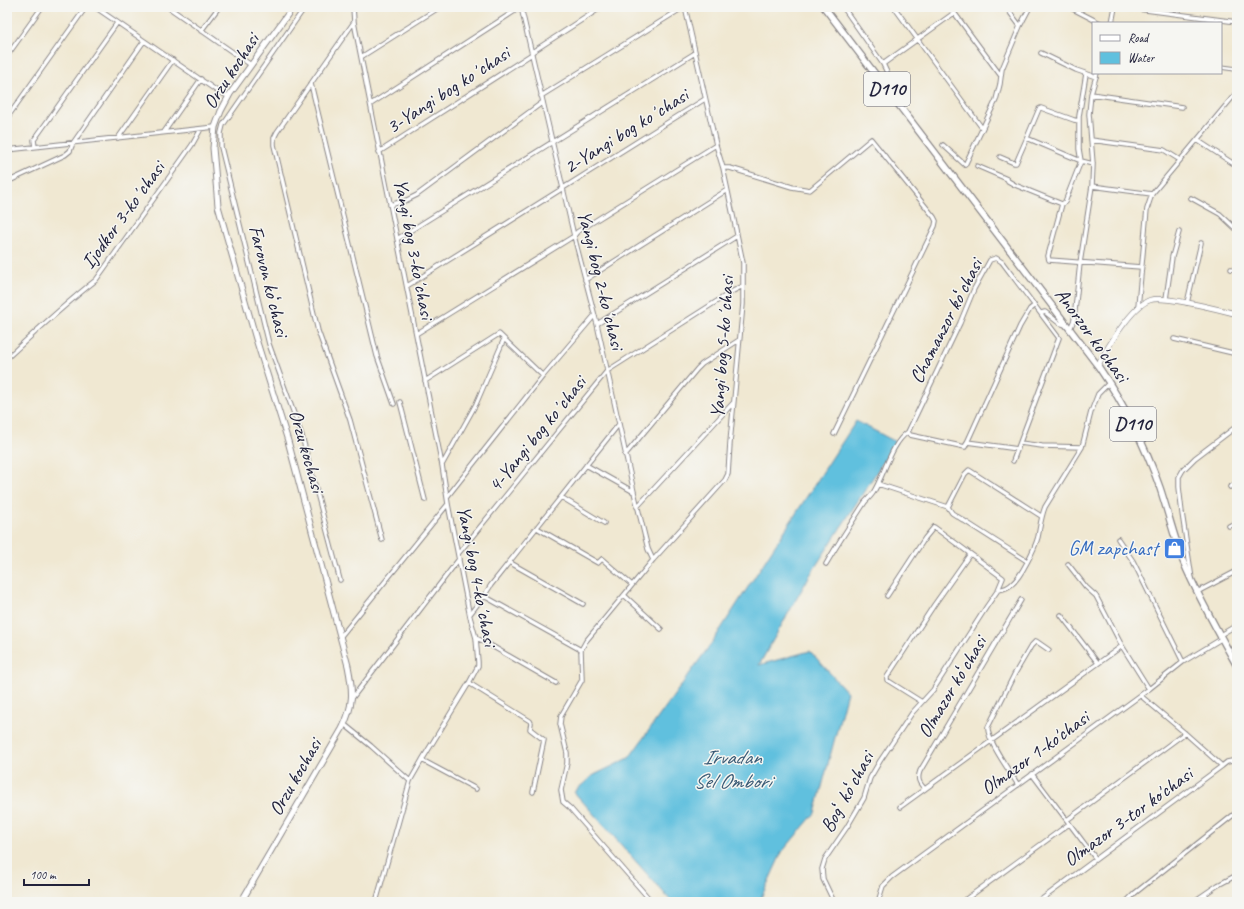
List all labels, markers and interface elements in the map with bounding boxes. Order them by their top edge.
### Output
legend [1092,22,1222,74]
street label: Orzu kochasi [197,27,266,113]
text: Road [1128,30,1150,46]
street label: 3-Yangi bog koʼchasi [382,40,516,139]
text: Water [1128,50,1156,66]
road number: D110 [864,72,910,106]
street label: 2-Yangi bog koʼchasi [559,82,695,179]
street label: Ijodkor 3-koʼchasi [76,155,172,274]
street label: Yangi bog 3-koʼchasi [388,177,440,324]
street label: Yangi bog 2-koʼchasi [572,208,631,354]
street label: Farovon koʻchasi [243,223,295,341]
street label: Chamanzor koʻchasi [904,253,989,387]
street label: Yangi bog 5-koʼchasi [705,273,740,419]
street label: Anorzor ko'chasi [1049,283,1136,389]
street label: 4-Yangi bog koʼchasi [483,369,593,497]
street label: Orzu kochasi [283,407,331,497]
road number: D110 [1110,407,1156,441]
street label: Yangi bog 4-koʼchasi [451,504,503,651]
shop icon: GM zapchast [1161,535,1187,561]
place label: GM zapchast [1068,536,1161,561]
street label: Olmazor koʻchasi [912,630,993,742]
street label: Olmazor 1-ko'chasi [976,704,1096,801]
street label: Orzu kochasi [263,732,328,820]
water label: Irvadan Sel Ombori [694,744,775,794]
street label: Bogʻ koʻchasi [815,745,880,837]
street label: Olmazor 3-tor ko'chasi [1059,760,1199,872]
scale bar [24,861,89,887]
text: 100 m [30,867,57,883]

